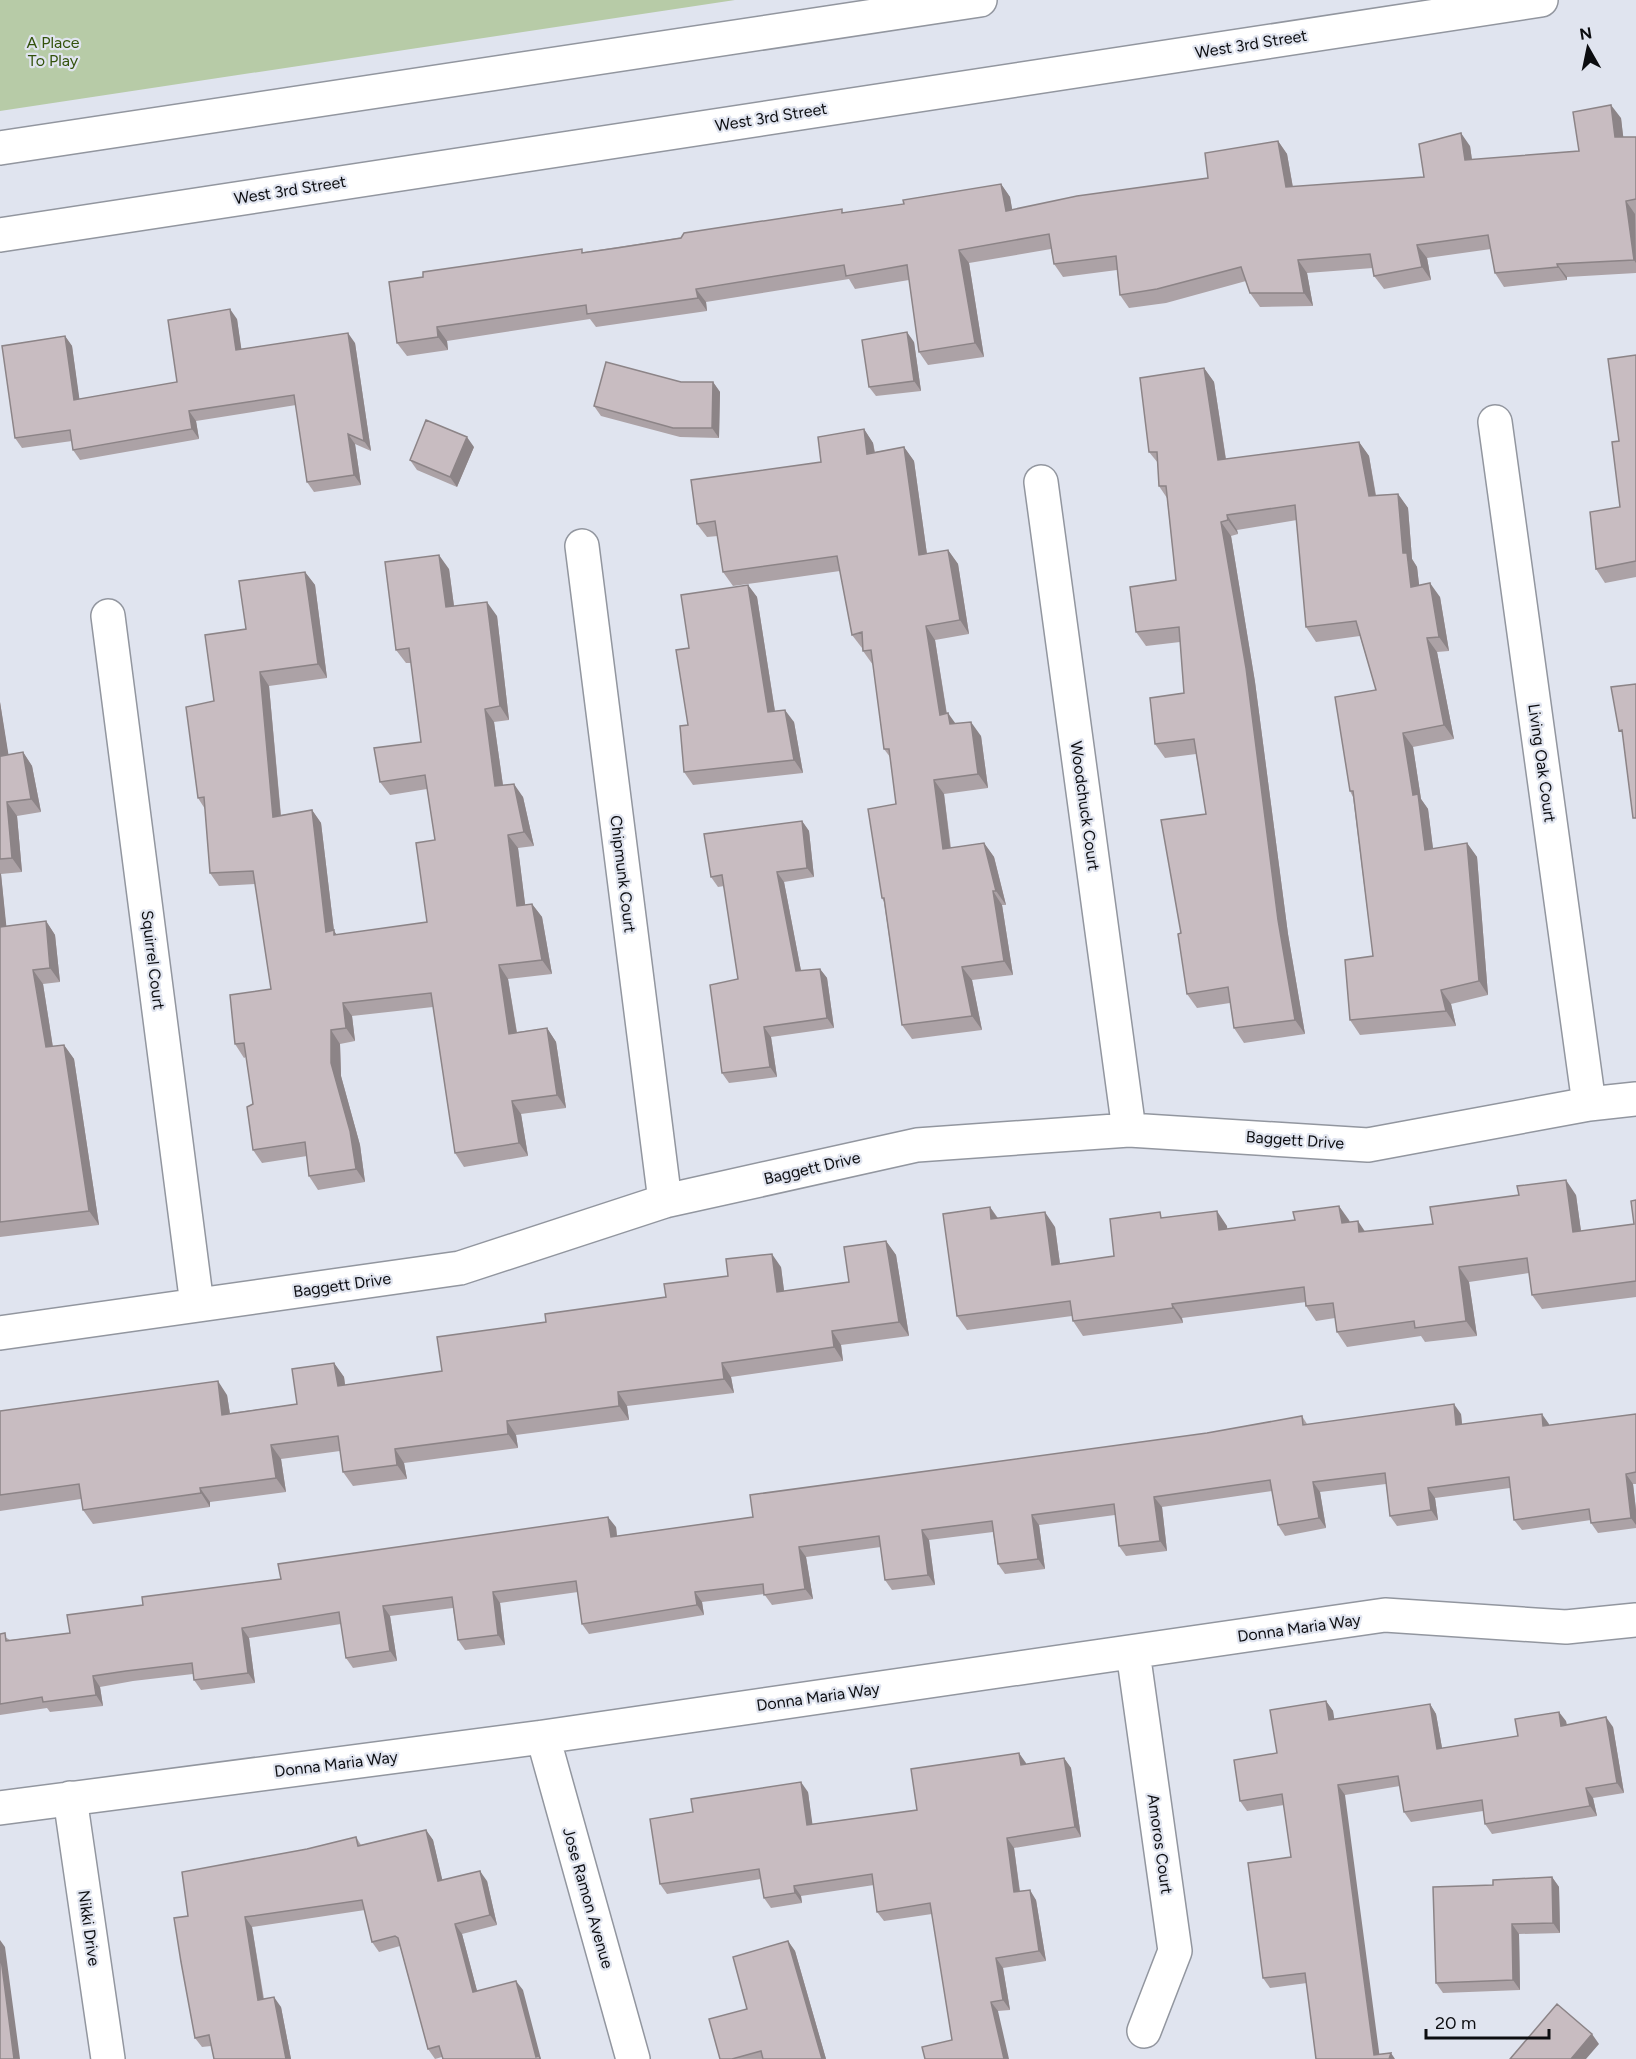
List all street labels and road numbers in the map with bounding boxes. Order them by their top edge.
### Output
street label: West 3rd Street [1194,26,1308,62]
street label: West 3rd Street [714,99,828,135]
street label: West 3rd Street [233,172,347,208]
street label: Living Oak Court [1524,702,1560,824]
street label: Woodchuck Court [1066,740,1104,872]
street label: Chipmunk Court [606,814,640,934]
street label: Squirrel Court [137,909,169,1011]
street label: Baggett Drive [1245,1127,1345,1153]
street label: Baggett Drive [762,1148,862,1188]
street label: Baggett Drive [292,1269,392,1301]
street label: Donna Maria Way [1236,1610,1362,1646]
street label: Donna Maria Way [755,1679,881,1715]
street label: Donna Maria Way [273,1747,399,1781]
street label: Amoros Court [1144,1793,1176,1895]
street label: Jose Ramon Avenue [559,1825,617,1971]
street label: Nikki Drive [74,1889,104,1967]

